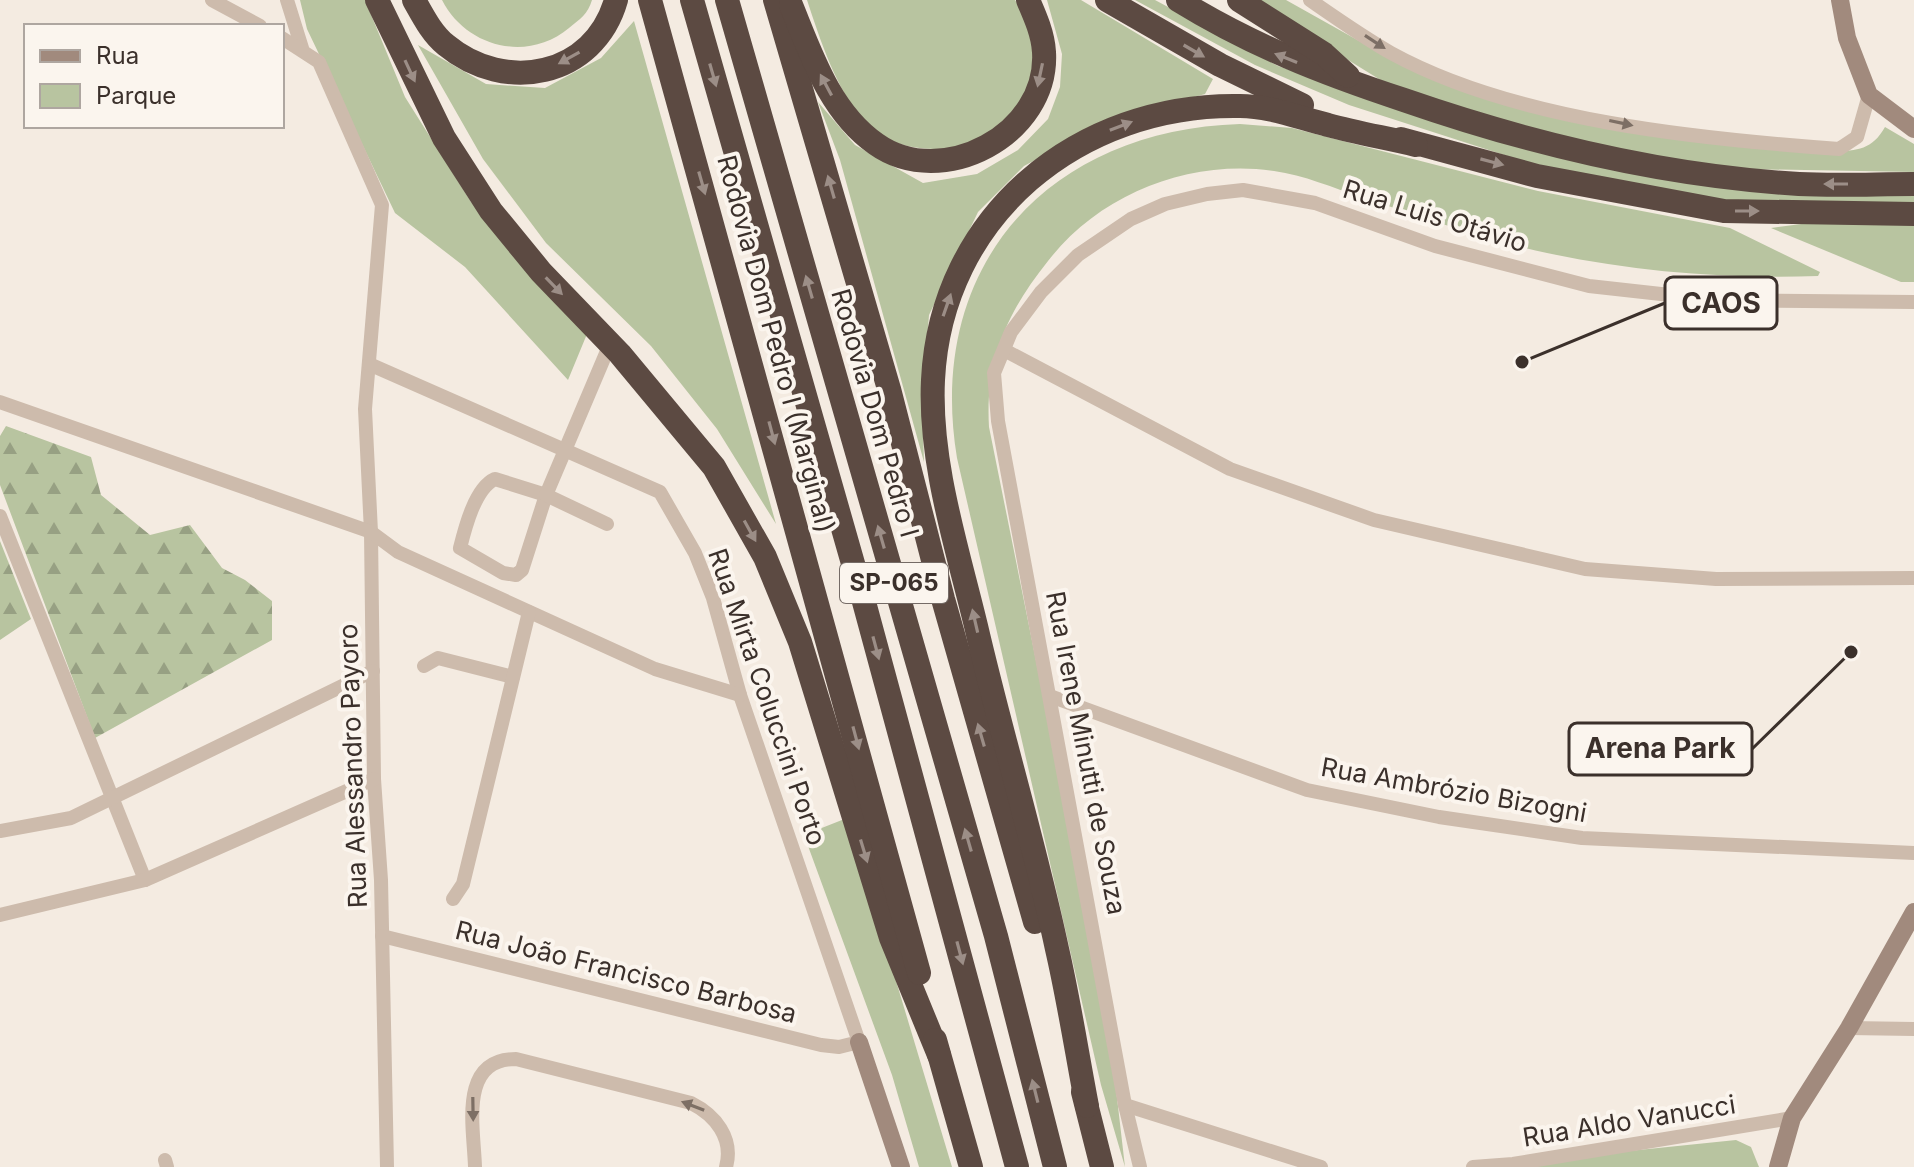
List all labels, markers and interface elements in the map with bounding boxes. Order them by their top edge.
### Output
legend [24,24,284,128]
one-way arrow [1364,35,1386,49]
text: Rua [96,41,139,70]
one-way arrow [1183,44,1205,58]
one-way arrow [558,51,580,65]
one-way arrow [1274,51,1298,64]
one-way arrow [403,59,416,83]
one-way arrow [1033,62,1046,87]
one-way arrow [707,63,720,87]
one-way arrow [820,73,833,96]
text: Parque [96,81,176,110]
one-way arrow [1608,117,1633,130]
one-way arrow [1109,119,1133,132]
street label: Rodovia Dom Pedro I (Marginal) [711,152,842,536]
one-way arrow [1480,156,1504,169]
one-way arrow [697,170,709,195]
street label: Rua Luis Otávio [1339,173,1531,258]
one-way arrow [824,175,837,199]
one-way arrow [1823,178,1848,190]
one-way arrow [1735,205,1760,217]
one-way arrow [802,274,815,298]
one-way arrow [545,276,563,295]
callout: CAOS [1665,277,1777,329]
street label: Rodovia Dom Pedro I [825,285,926,541]
text: CAOS [1681,286,1761,320]
one-way arrow [942,293,954,317]
one-way arrow [766,421,778,446]
one-way arrow [743,520,757,543]
one-way arrow [874,524,887,548]
street label: Rua Mirta Coluccini Porto [702,544,833,849]
road number: SP-065 [840,563,948,603]
street label: Rua Irene Minutti de Souza [1040,589,1133,917]
one-way arrow [968,609,980,634]
street label: Rua Alessandro Payoro [332,623,373,909]
one-way arrow [871,636,883,661]
one-way arrow [975,722,987,747]
callout: Arena Park [1569,723,1752,775]
one-way arrow [850,726,863,750]
text: Arena Park [1585,731,1736,765]
street label: Rua Ambrózio Bizogni [1319,751,1589,828]
one-way arrow [962,828,974,853]
one-way arrow [858,839,871,863]
street label: Rua João Francisco Barbosa [452,914,800,1029]
one-way arrow [954,941,966,966]
one-way arrow [1029,1079,1041,1104]
street label: Rua Aldo Vanucci [1520,1088,1738,1153]
one-way arrow [467,1097,479,1122]
one-way arrow [681,1099,705,1112]

